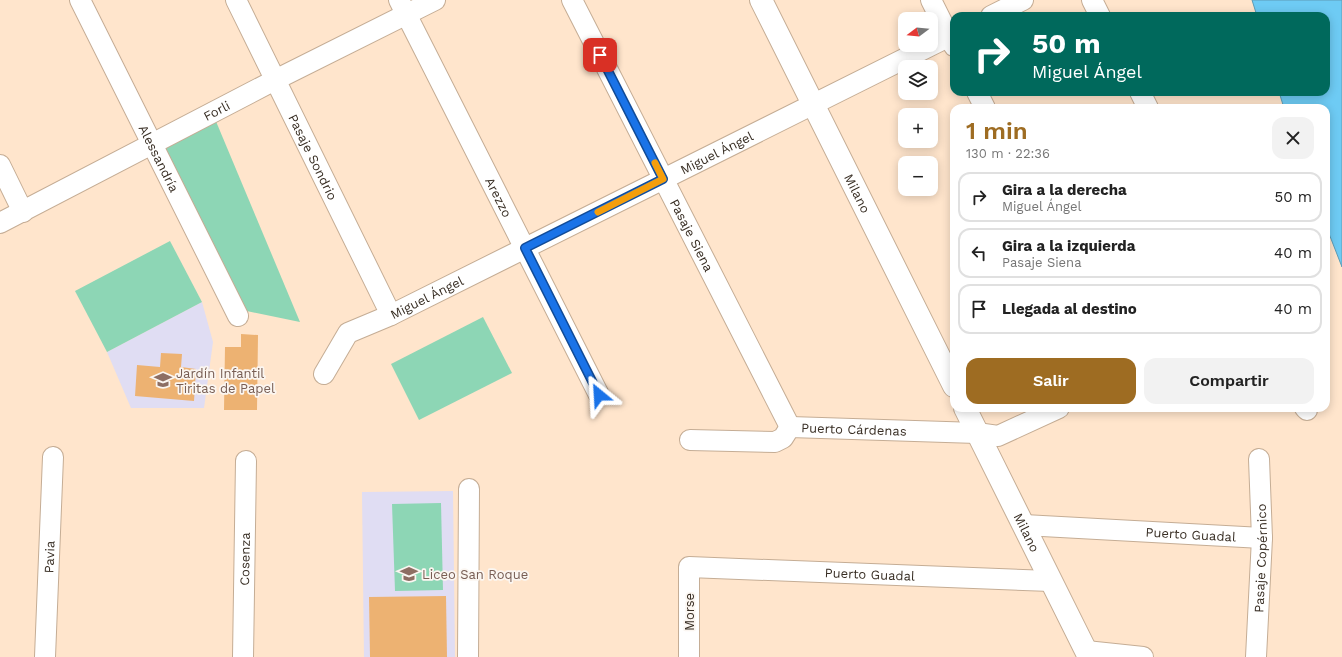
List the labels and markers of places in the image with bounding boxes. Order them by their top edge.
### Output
pin [583,38,617,72]
place label: Jardín Infantil Tiritas de Papel [176,366,275,396]
school or university icon: Jardín Infantil Tiritas de Papel [153,370,173,390]
school or university icon: Liceo San Roque [399,564,419,584]
place label: Liceo San Roque [422,567,528,582]

